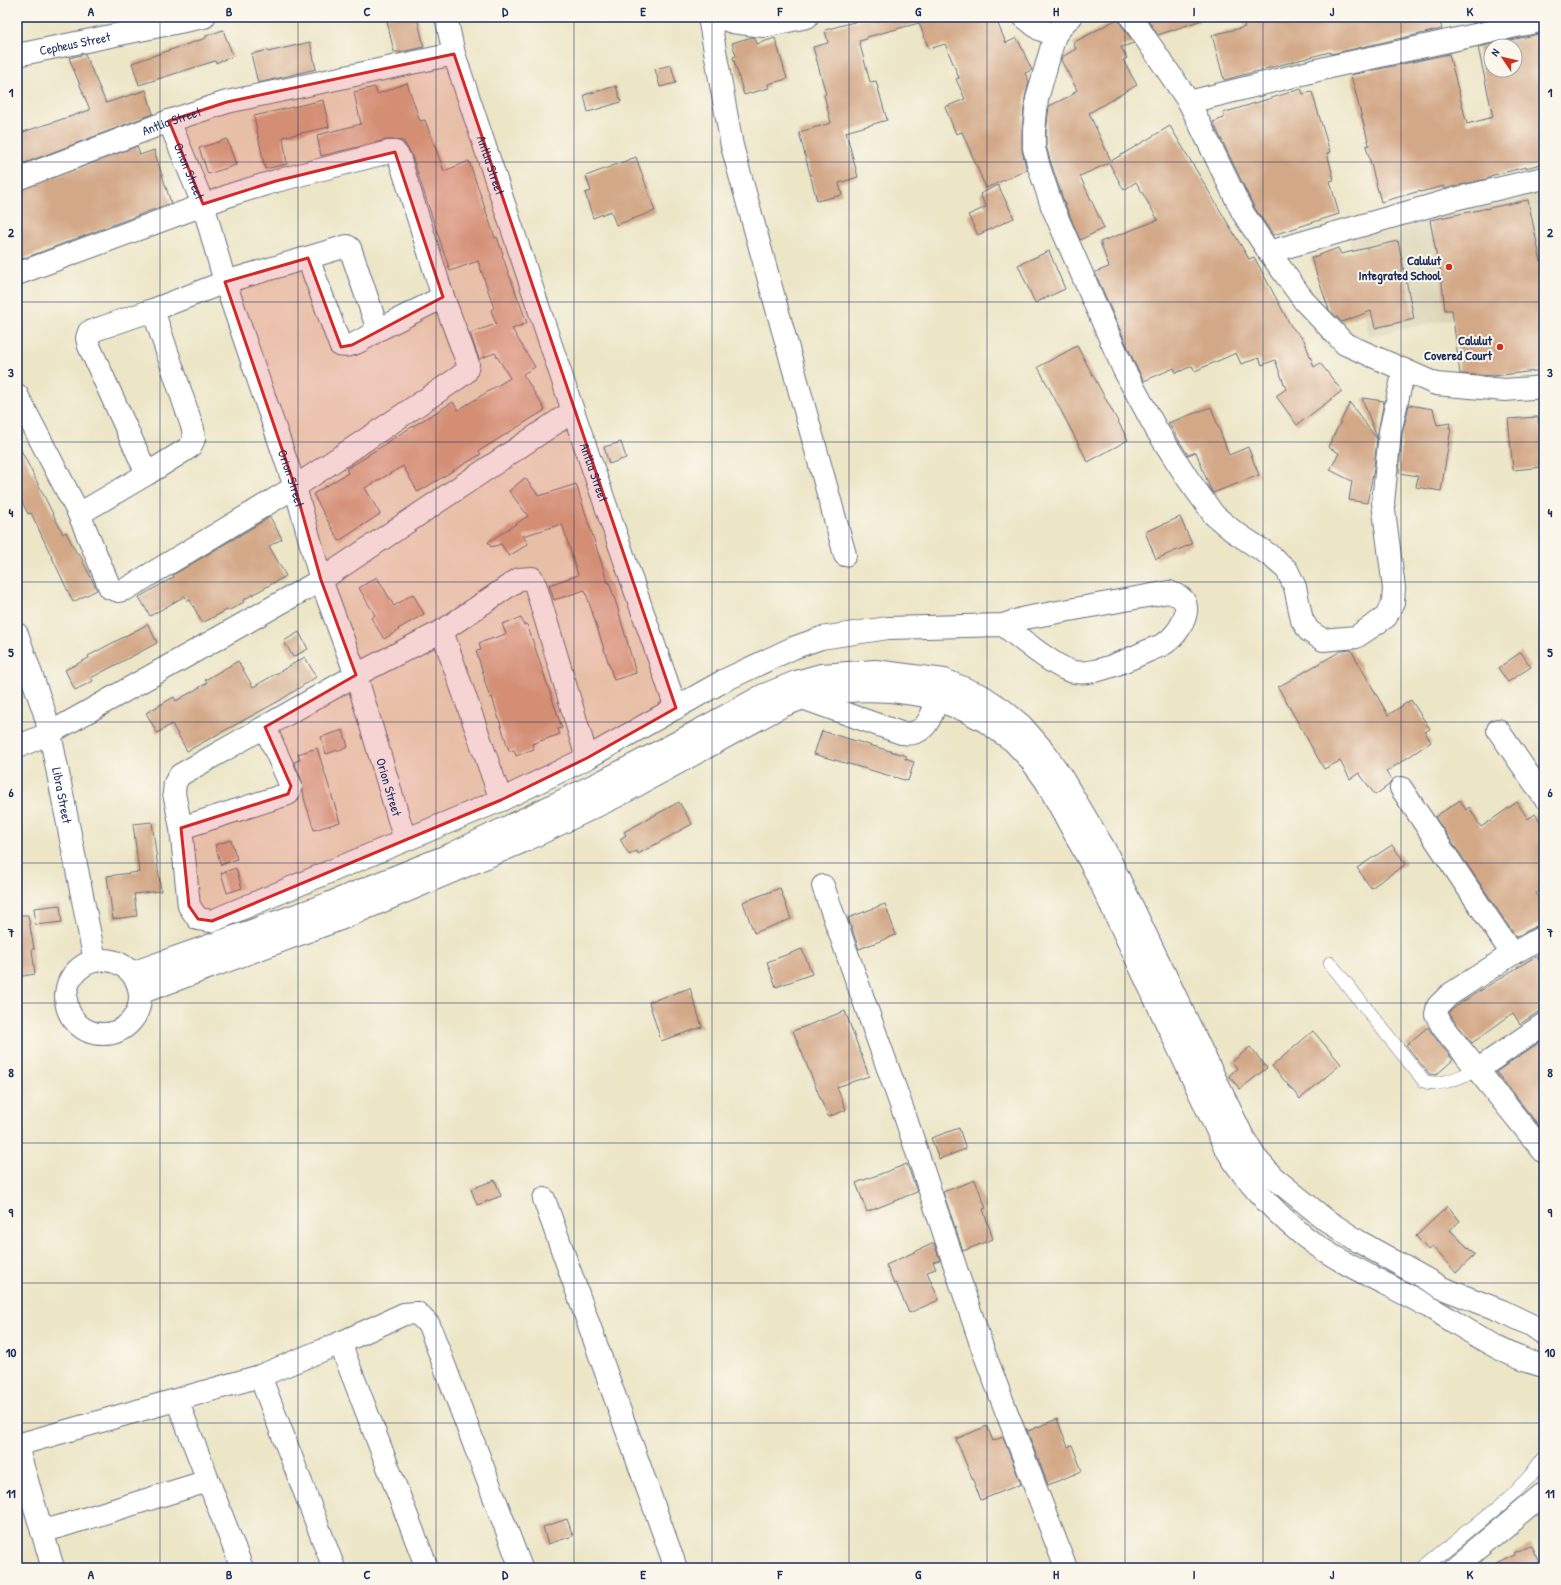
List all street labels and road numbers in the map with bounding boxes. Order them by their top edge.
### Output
street label: Cepheus Street [38,27,112,59]
street label: Antlia Street [139,102,204,140]
street label: Antlia Street [473,133,510,198]
street label: Orion Street [170,140,209,202]
street label: Antlia Street [576,440,613,505]
street label: Orion Street [274,447,309,510]
street label: Orion Street [372,756,407,819]
street label: Libra Street [48,766,77,825]

